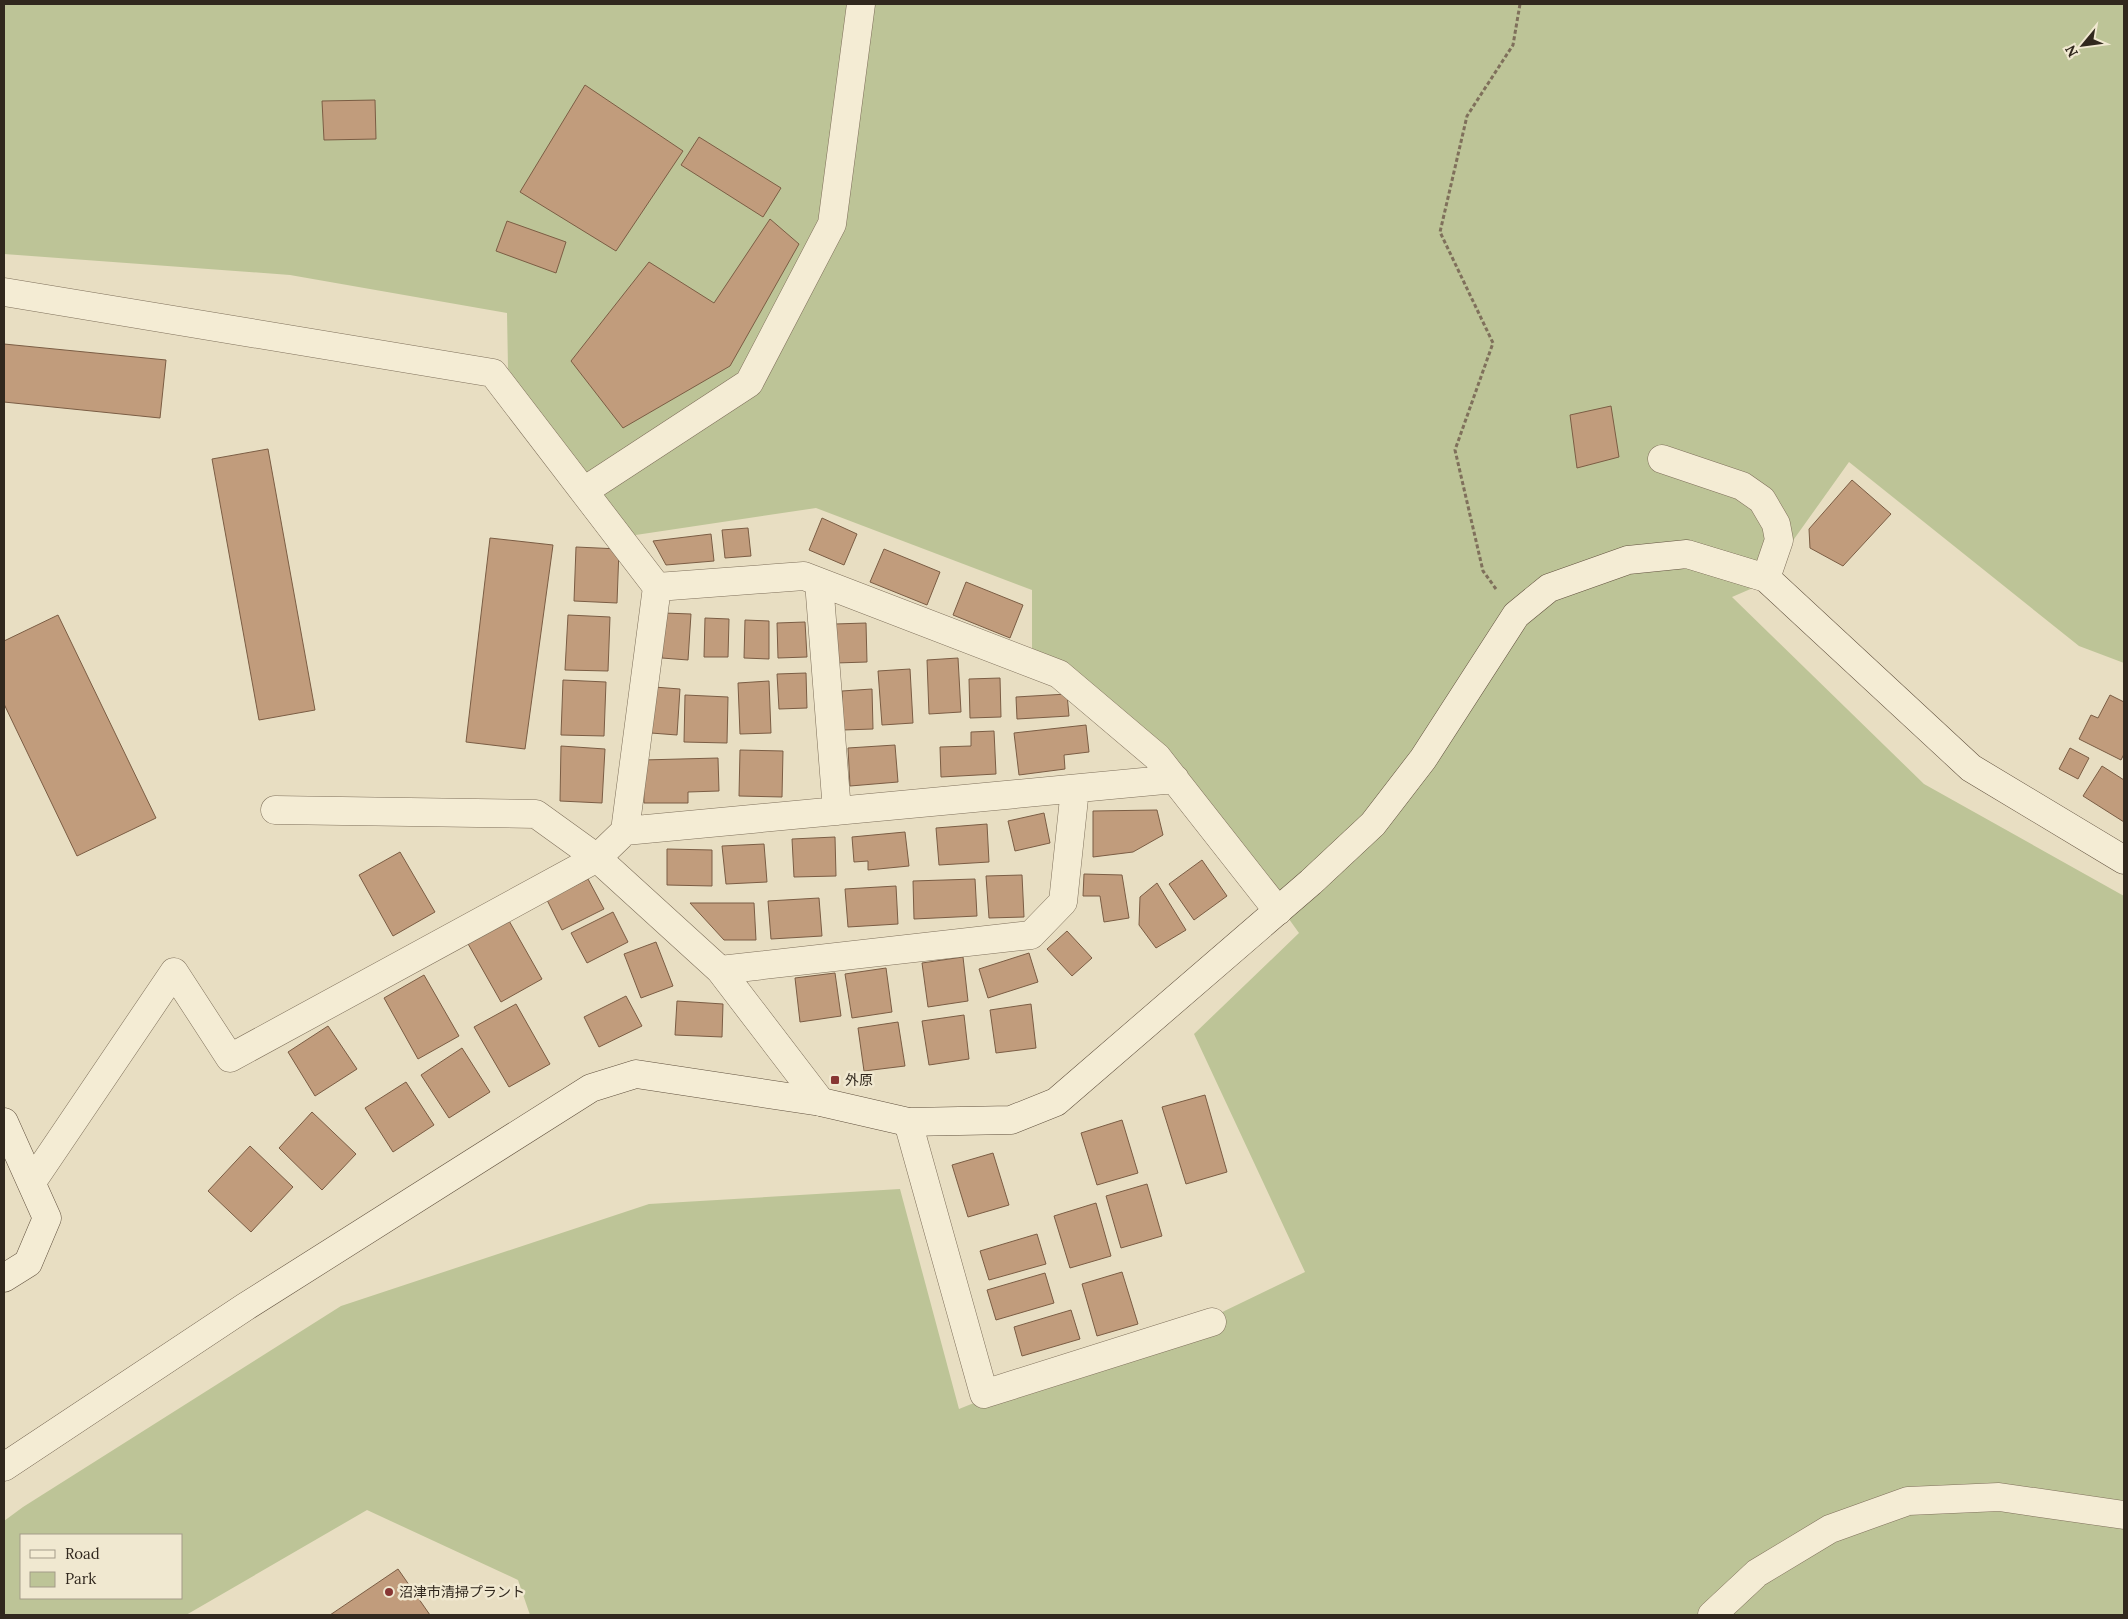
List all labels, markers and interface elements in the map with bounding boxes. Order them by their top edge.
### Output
north arrow [2058,20,2108,70]
text: N [2061,42,2082,60]
place label: 外原 [845,1071,873,1089]
marker: 外原 [829,1074,841,1086]
legend [20,1534,182,1599]
text: Road [65,1544,100,1563]
text: Park [65,1569,96,1588]
place label: 沼津市清掃プラント [399,1583,525,1601]
marker: 沼津市清掃プラント [383,1586,395,1598]

